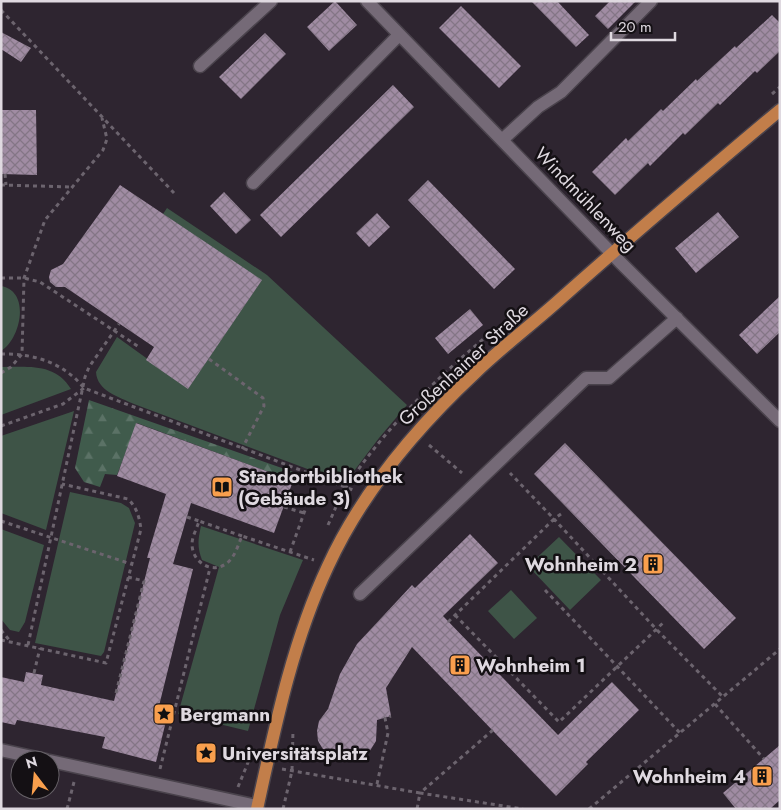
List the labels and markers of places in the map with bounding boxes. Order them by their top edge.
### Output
place label: Standortbibliothek (Gebäude 3) [238,463,403,512]
library icon: Standortbibliothek (Gebäude 3) [210,475,234,499]
place label: Wohnheim 2 [525,551,637,578]
building icon: Wohnheim 2 [641,552,665,576]
place label: Wohnheim 1 [476,652,586,679]
building icon: Wohnheim 1 [448,653,472,677]
place label: Bergmann [180,701,270,728]
place icon: Bergmann [152,702,176,726]
place label: Universitätsplatz [222,740,368,767]
place icon: Universitätsplatz [194,741,218,765]
place label: Wohnheim 4 [633,763,746,790]
building icon: Wohnheim 4 [750,764,774,788]

